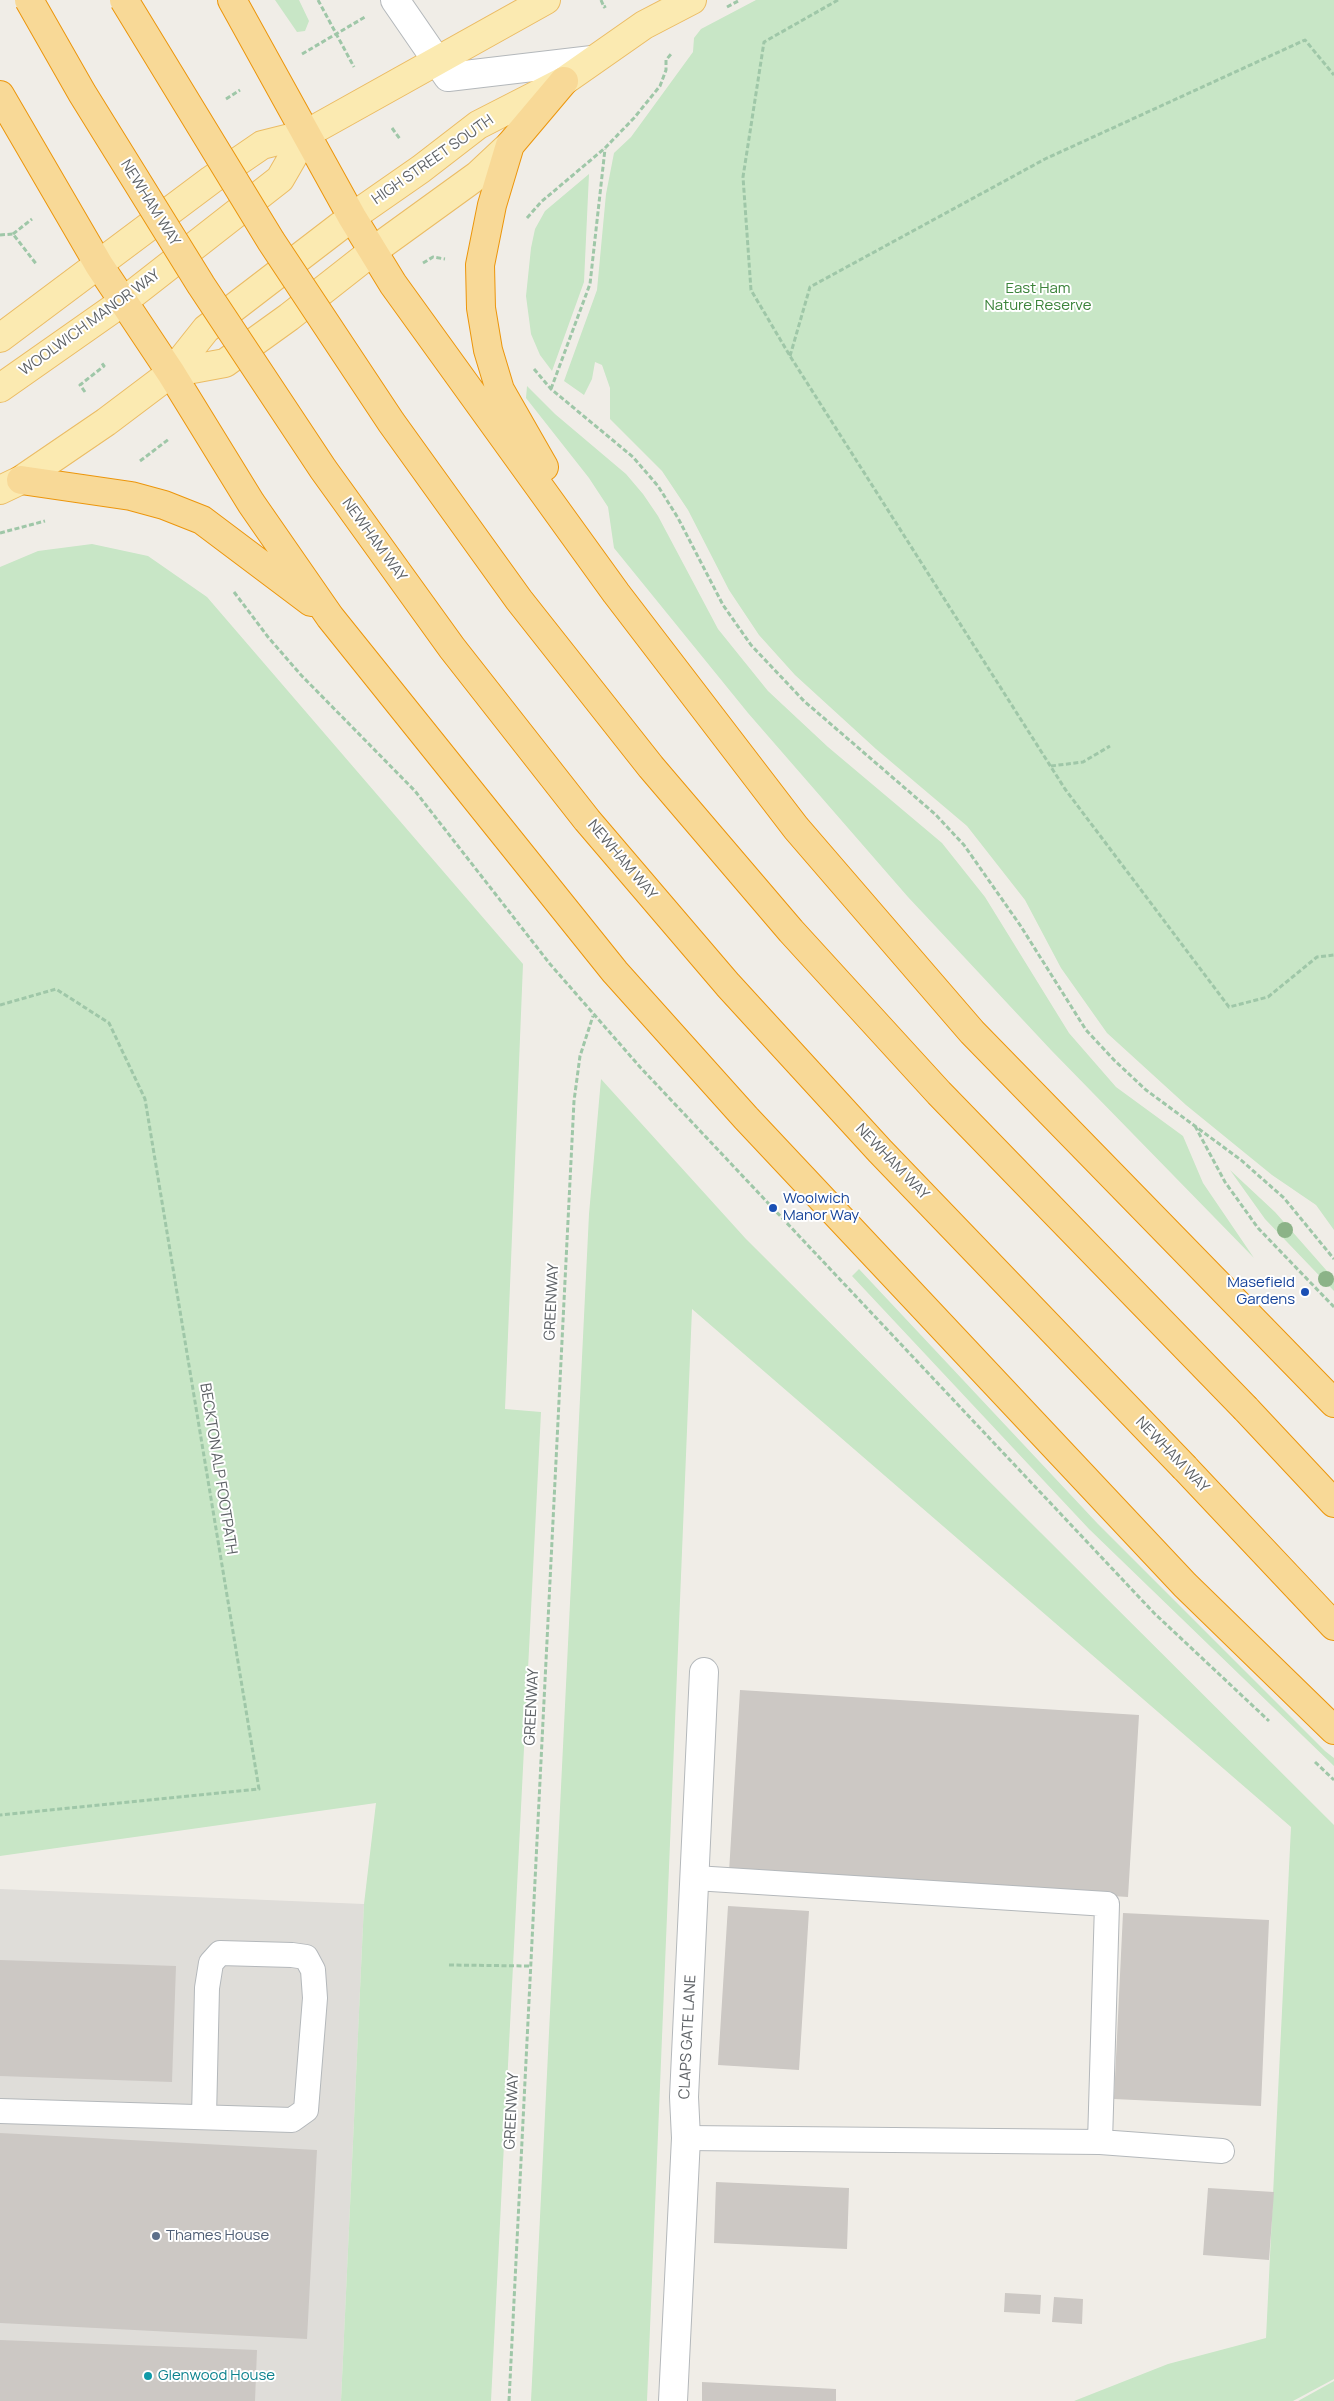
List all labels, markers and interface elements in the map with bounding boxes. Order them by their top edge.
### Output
street label: HIGH STREET SOUTH [369,111,497,209]
street label: NEWHAM WAY [116,157,184,249]
street label: WOOLWICH MANOR WAY [16,266,164,380]
park label: East Ham Nature Reserve [985,280,1091,315]
street label: NEWHAM WAY [338,495,410,585]
street label: NEWHAM WAY [584,817,660,903]
street label: NEWHAM WAY [851,1120,933,1204]
place label: Woolwich Manor Way [783,1190,859,1225]
marker: Woolwich Manor Way [767,1202,779,1214]
street label: GREENWAY [541,1263,563,1341]
place label: Masefield Gardens [1227,1274,1295,1309]
marker: Masefield Gardens [1299,1286,1311,1298]
street label: BECKTON ALP FOOTPATH [196,1382,240,1556]
street label: NEWHAM WAY [1131,1413,1213,1497]
street label: GREENWAY [521,1668,543,1746]
street label: CLAPS GATE LANE [676,1974,700,2100]
street label: GREENWAY [501,2072,523,2150]
place label: Thames House [166,2227,269,2245]
marker: Thames House [150,2230,162,2242]
place label: Glenwood House [158,2367,275,2385]
marker: Glenwood House [142,2370,154,2382]

